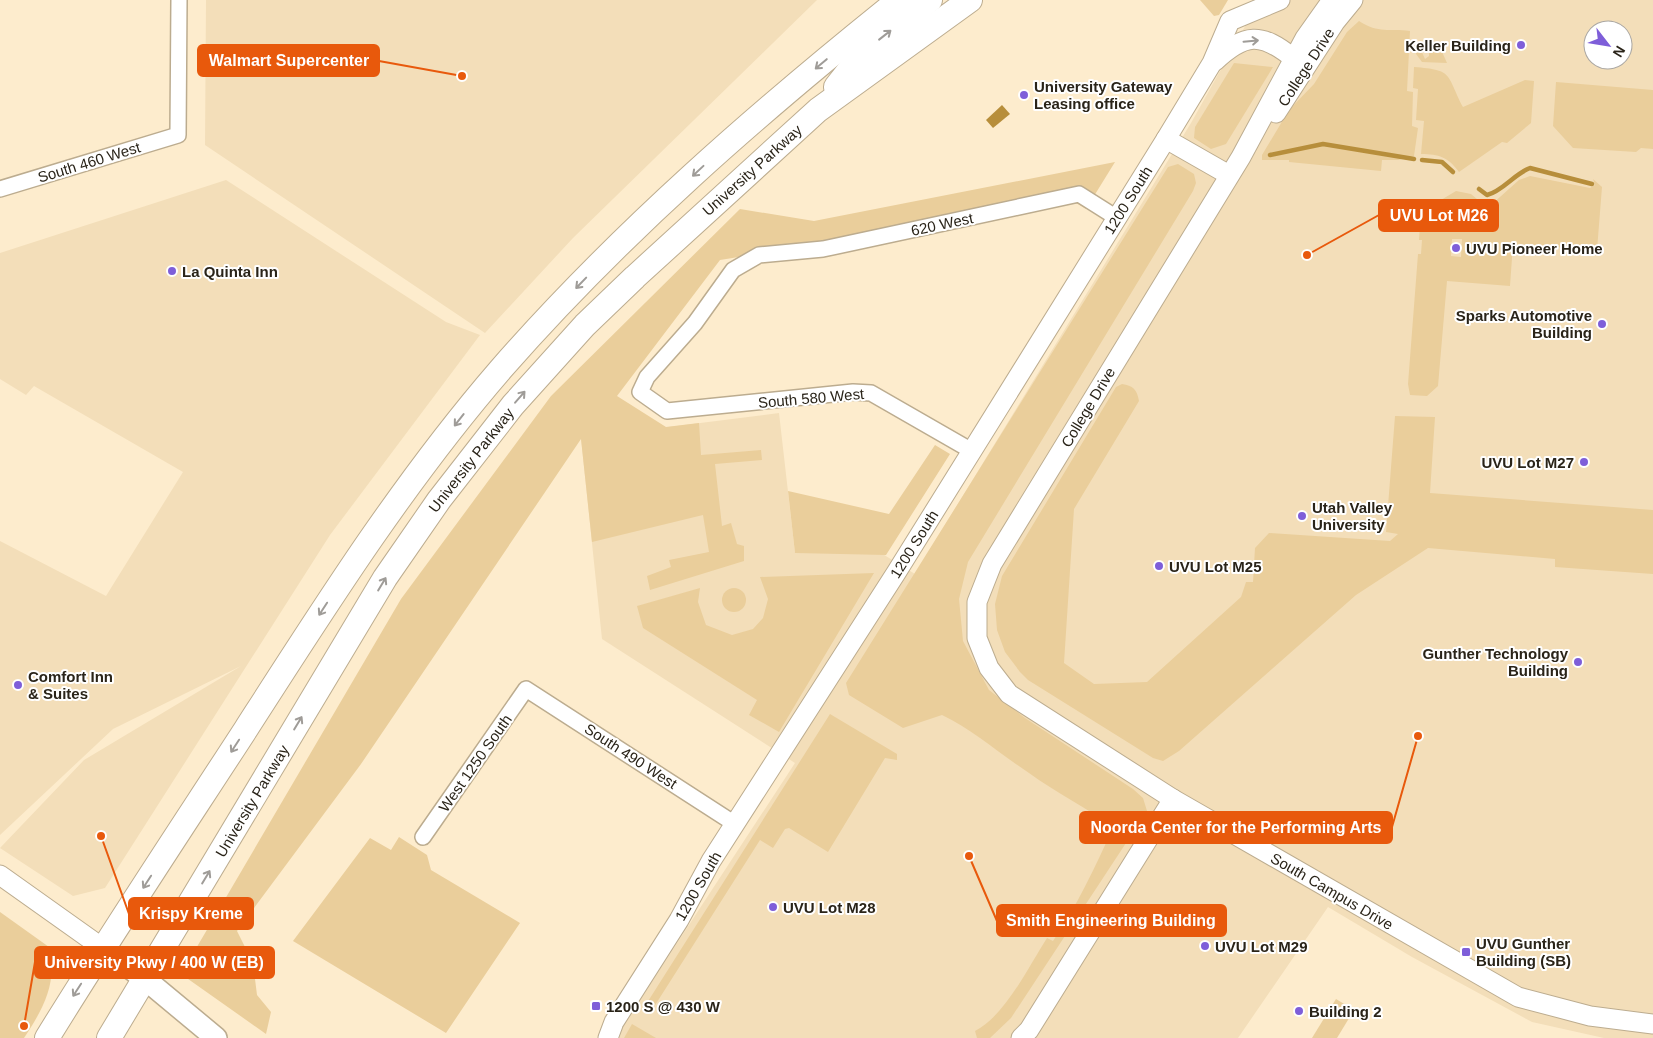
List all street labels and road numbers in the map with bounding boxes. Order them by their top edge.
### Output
street label: College Drive [1274,25,1338,109]
street label: University Parkway [699,121,805,219]
street label: South 460 West [36,138,143,186]
street label: 1200 South [1100,163,1156,237]
street label: 620 West [909,209,975,239]
street label: College Drive [1058,364,1118,450]
street label: South 580 West [757,385,866,411]
street label: University Parkway [425,404,517,515]
street label: 1200 South [886,507,942,581]
street label: West 1250 South [435,711,515,815]
street label: South 490 West [582,720,681,793]
street label: University Parkway [212,742,292,860]
street label: 1200 South [671,849,725,923]
street label: South Campus Drive [1268,849,1396,933]

